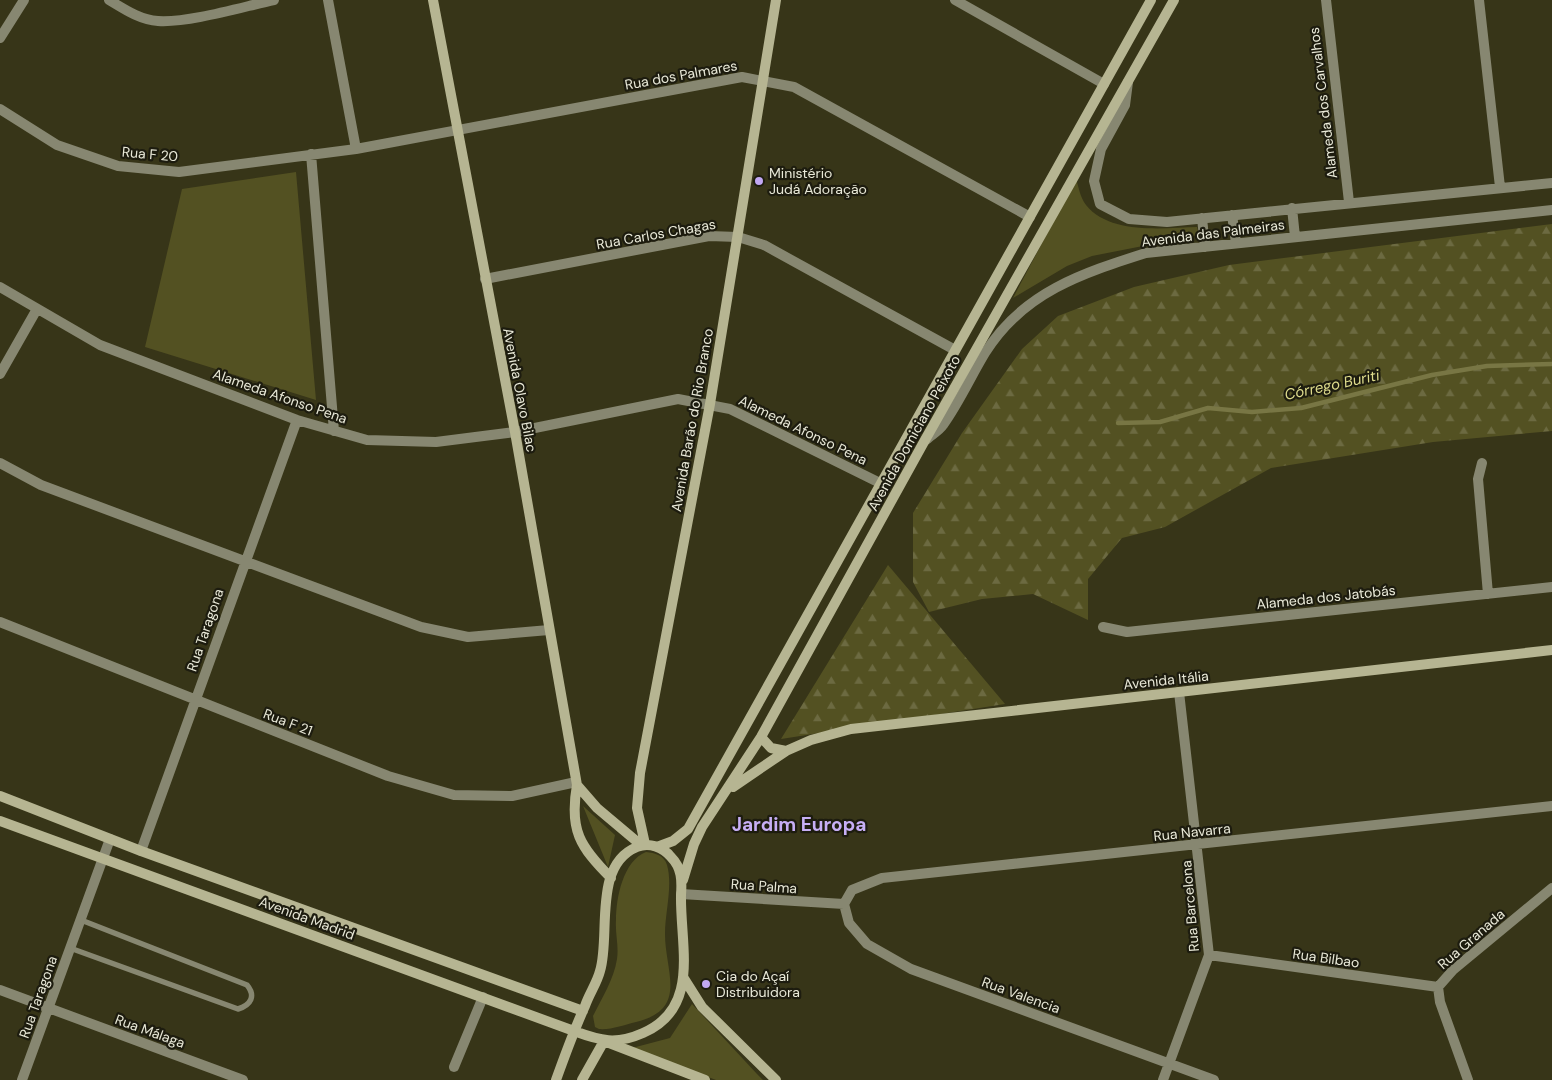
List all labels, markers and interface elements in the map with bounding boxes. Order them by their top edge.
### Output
street label: Alameda dos Carvalhos [1305,26,1341,180]
street label: Rua dos Palmares [623,56,739,94]
street label: Rua F 20 [121,143,179,165]
place label: Ministério Judá Adoração [769,164,867,198]
marker: Ministério Judá Adoração [753,175,765,187]
street label: Rua Carlos Chagas [595,215,717,253]
street label: Avenida das Palmeiras [1140,215,1286,251]
street label: Avenida Olavo Bilac [499,326,541,454]
street label: Avenida Barão do Rio Branco [667,327,717,513]
street label: Avenida Domiciano Peixoto [864,352,964,514]
street label: Alameda Afonso Pena [210,365,350,427]
water label: Córrego Buriti [1283,365,1382,405]
street label: Alameda Afonso Pena [736,391,870,469]
street label: Alameda dos Jatobás [1256,581,1396,613]
street label: Rua Taragona [182,586,228,674]
street label: Avenida Itália [1123,667,1209,693]
street label: Rua F 21 [261,704,315,740]
district label: Jardim Europa [732,812,866,837]
street label: Rua Navarra [1153,819,1231,845]
street label: Rua Barcelona [1177,860,1203,952]
street label: Rua Palma [730,875,798,897]
street label: Avenida Madrid [257,892,357,944]
street label: Rua Granada [1434,905,1508,973]
street label: Rua Bilbao [1291,944,1361,972]
street label: Rua Taragona [15,953,61,1041]
place label: Cia do Açaí Distribuidora [716,967,800,1001]
street label: Rua Valencia [979,973,1063,1017]
marker: Cia do Açaí Distribuidora [700,978,712,990]
street label: Rua Málaga [113,1010,187,1052]

